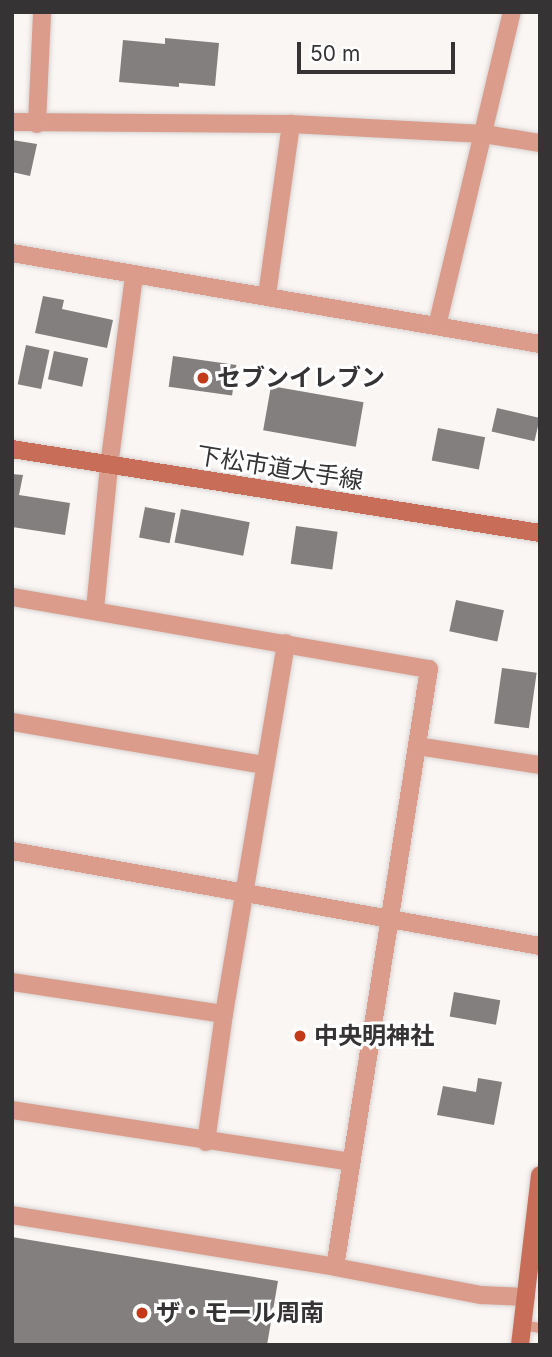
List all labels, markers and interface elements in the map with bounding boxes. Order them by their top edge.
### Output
scale bar [300,28,458,72]
text: 50 m [310,41,360,66]
place label: セブンイレブン [217,364,385,392]
marker: セブンイレブン [195,370,211,386]
street label: 下松市道大手線 [195,441,365,495]
place label: 中央明神社 [314,1022,434,1050]
marker: 中央明神社 [292,1028,308,1044]
place label: ザ・モール周南 [156,1299,324,1327]
marker: ザ・モール周南 [134,1305,150,1321]

